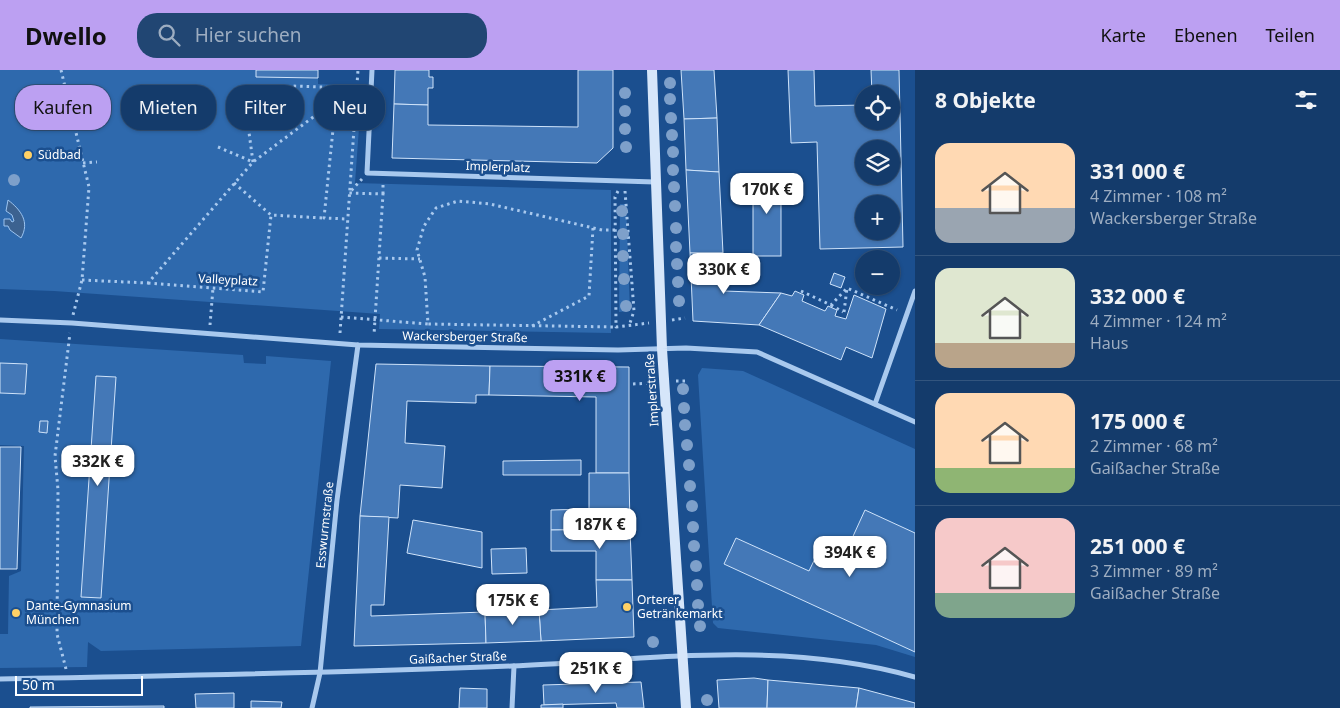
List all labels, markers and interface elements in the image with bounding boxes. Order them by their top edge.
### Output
search box [137,13,487,58]
text: Dwello [25,19,107,52]
icon: search [155,21,183,49]
text: Hier suchen [195,22,301,48]
text: Karte [1101,23,1146,47]
text: Ebenen [1174,23,1238,47]
text: Teilen [1266,23,1315,47]
chip: Kaufen [15,85,111,130]
chip: Mieten [121,85,216,130]
chip: Filter [226,85,304,130]
chip: Neu [314,85,385,130]
map controls [855,85,900,295]
button: locate [855,85,900,130]
text: 8 Objekte [935,86,1036,114]
icon: filters [1292,86,1320,114]
button: layers [855,140,900,185]
place label: Südbad [38,146,81,163]
marker: Südbad [22,149,34,161]
street label: Implerplatz [465,157,531,176]
text: 331 000 € [1090,157,1185,185]
icon: home [975,163,1035,223]
pin: 170K € [726,172,808,215]
text: 170K € [741,178,793,200]
text: 4 Zimmer · 108 m² [1090,185,1227,207]
button: + [855,195,900,240]
text: Wackersberger Straße [1090,207,1257,229]
button: − [855,250,900,295]
pin: 330K € [683,252,765,295]
text: 330K € [698,258,750,280]
street label: Valleyplatz [198,269,259,290]
text: 332 000 € [1090,282,1185,310]
icon: home [975,288,1035,348]
text: 4 Zimmer · 124 m² [1090,310,1227,332]
street label: Wackersberger Straße [402,327,528,346]
text: Haus [1090,332,1128,354]
street label: Implerstraße [640,353,663,427]
pin: 331K € [539,360,621,402]
text: 331K € [554,365,606,387]
text: 175 000 € [1090,407,1185,435]
icon: home [975,413,1035,473]
text: 2 Zimmer · 68 m² [1090,435,1218,457]
pin: 332K € [57,444,139,487]
text: 332K € [72,450,124,472]
text: Gaißacher Straße [1090,457,1220,479]
street label: Esswurmstraße [311,481,338,569]
pin: 187K € [559,508,641,550]
text: 187K € [574,513,626,535]
text: 251 000 € [1090,532,1185,560]
pin: 394K € [809,536,891,578]
icon: home [975,538,1035,598]
text: 394K € [824,541,876,563]
text: 3 Zimmer · 89 m² [1090,560,1218,582]
text: Gaißacher Straße [1090,582,1220,604]
pin: 175K € [472,584,554,626]
text: 175K € [487,589,539,611]
place label: Orterer Getränkemarkt [637,591,723,622]
place label: Dante-Gymnasium München [26,597,132,628]
marker: Orterer Getränkemarkt [621,601,633,613]
marker: Dante-Gymnasium München [10,607,22,619]
street label: Gaißacher Straße [409,647,507,668]
pin: 251K € [555,652,637,694]
text: 251K € [570,657,622,679]
scale bar [15,673,142,696]
text: 50 m [22,675,55,694]

